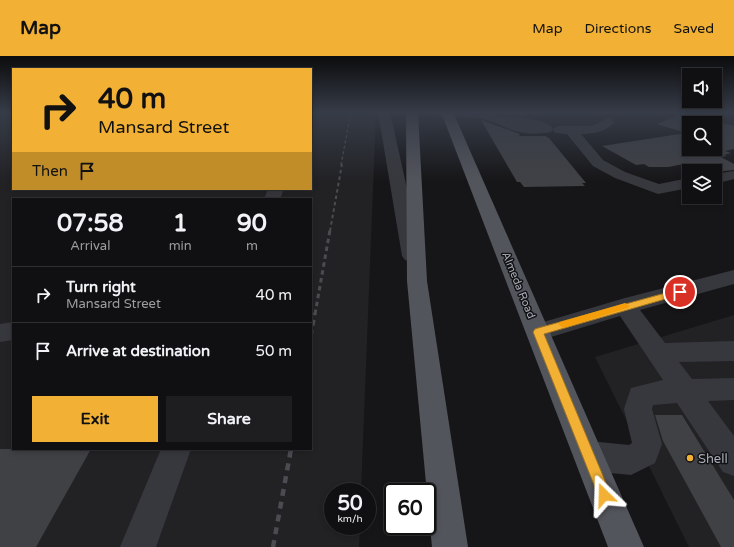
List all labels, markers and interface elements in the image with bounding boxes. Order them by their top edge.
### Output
text: Map [20,17,61,39]
text: Map [532,20,563,37]
text: Directions [585,20,652,37]
text: Saved [674,20,714,37]
map controls [682,68,722,204]
button: sound [682,68,722,108]
text: 40 m [98,82,166,116]
icon: right [32,84,84,136]
text: Mansard Street [98,116,229,138]
button: search [682,116,722,156]
icon: arrive [76,160,98,182]
text: Then [32,162,68,180]
button: layers [682,164,722,204]
text: 07:58 [57,209,124,238]
text: 1 [173,209,188,238]
text: 90 [237,209,267,238]
text: Arrival [70,238,110,254]
text: min [169,238,192,254]
text: m [246,238,258,254]
street label: Almeda Road [499,250,538,321]
pin [663,275,697,309]
text: Turn right [66,278,136,296]
icon: arrive [669,281,691,303]
icon: right [32,284,54,306]
text: 40 m [255,286,292,304]
text: Mansard Street [66,296,161,312]
icon: arrive [32,340,54,362]
text: Arrive at destination [66,342,210,360]
text: 50 m [255,342,292,360]
button: Exit [32,396,158,442]
button: Share [166,396,292,442]
place label: Shell [698,451,728,467]
marker: Shell [685,453,695,463]
position arrow [583,474,625,516]
speed limit sign: 60 [384,483,436,535]
text: 50 [337,492,363,516]
text: km/h [337,513,363,525]

